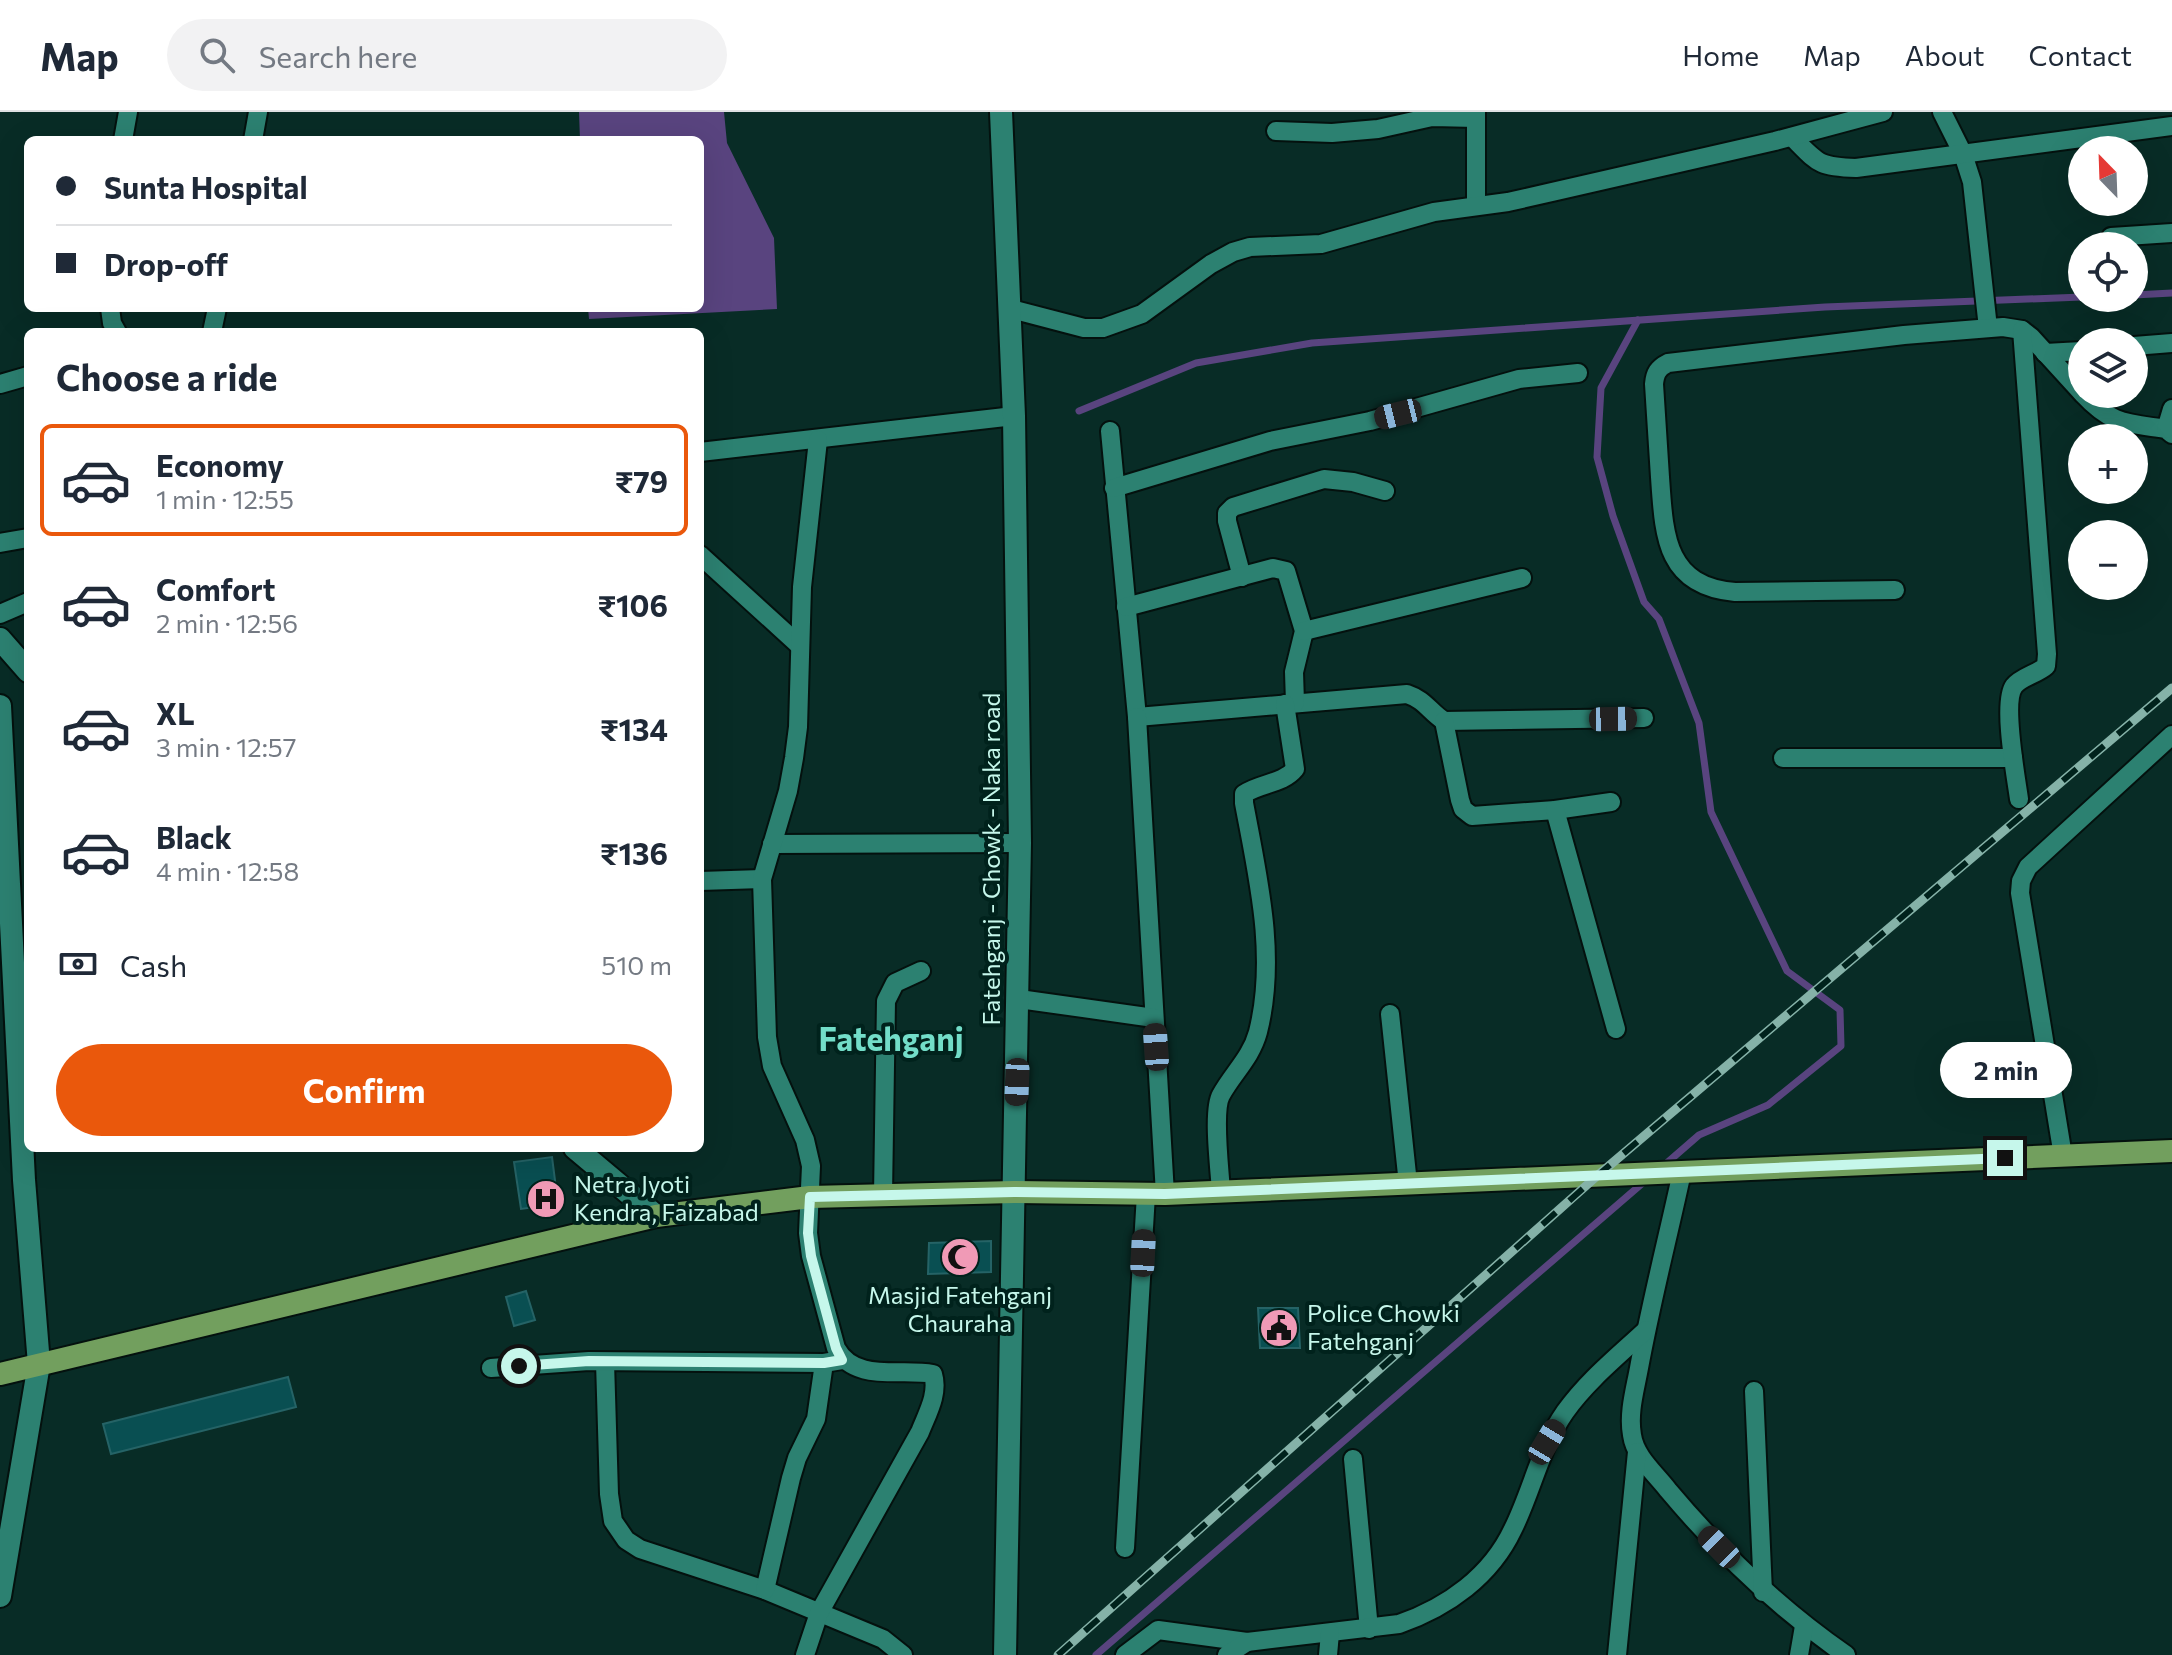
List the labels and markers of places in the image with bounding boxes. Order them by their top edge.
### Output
place label: Netra Jyoti Kendra, Faizabad [574,1169,759,1226]
hospital icon: Netra Jyoti Kendra, Faizabad [525,1178,567,1220]
mosque icon: Masjid Fatehganj Chauraha [939,1236,981,1278]
place label: Masjid Fatehganj Chauraha [868,1280,1052,1337]
place label: Police Chowki Fatehganj [1307,1298,1460,1355]
public building icon: Police Chowki Fatehganj [1258,1307,1300,1349]

